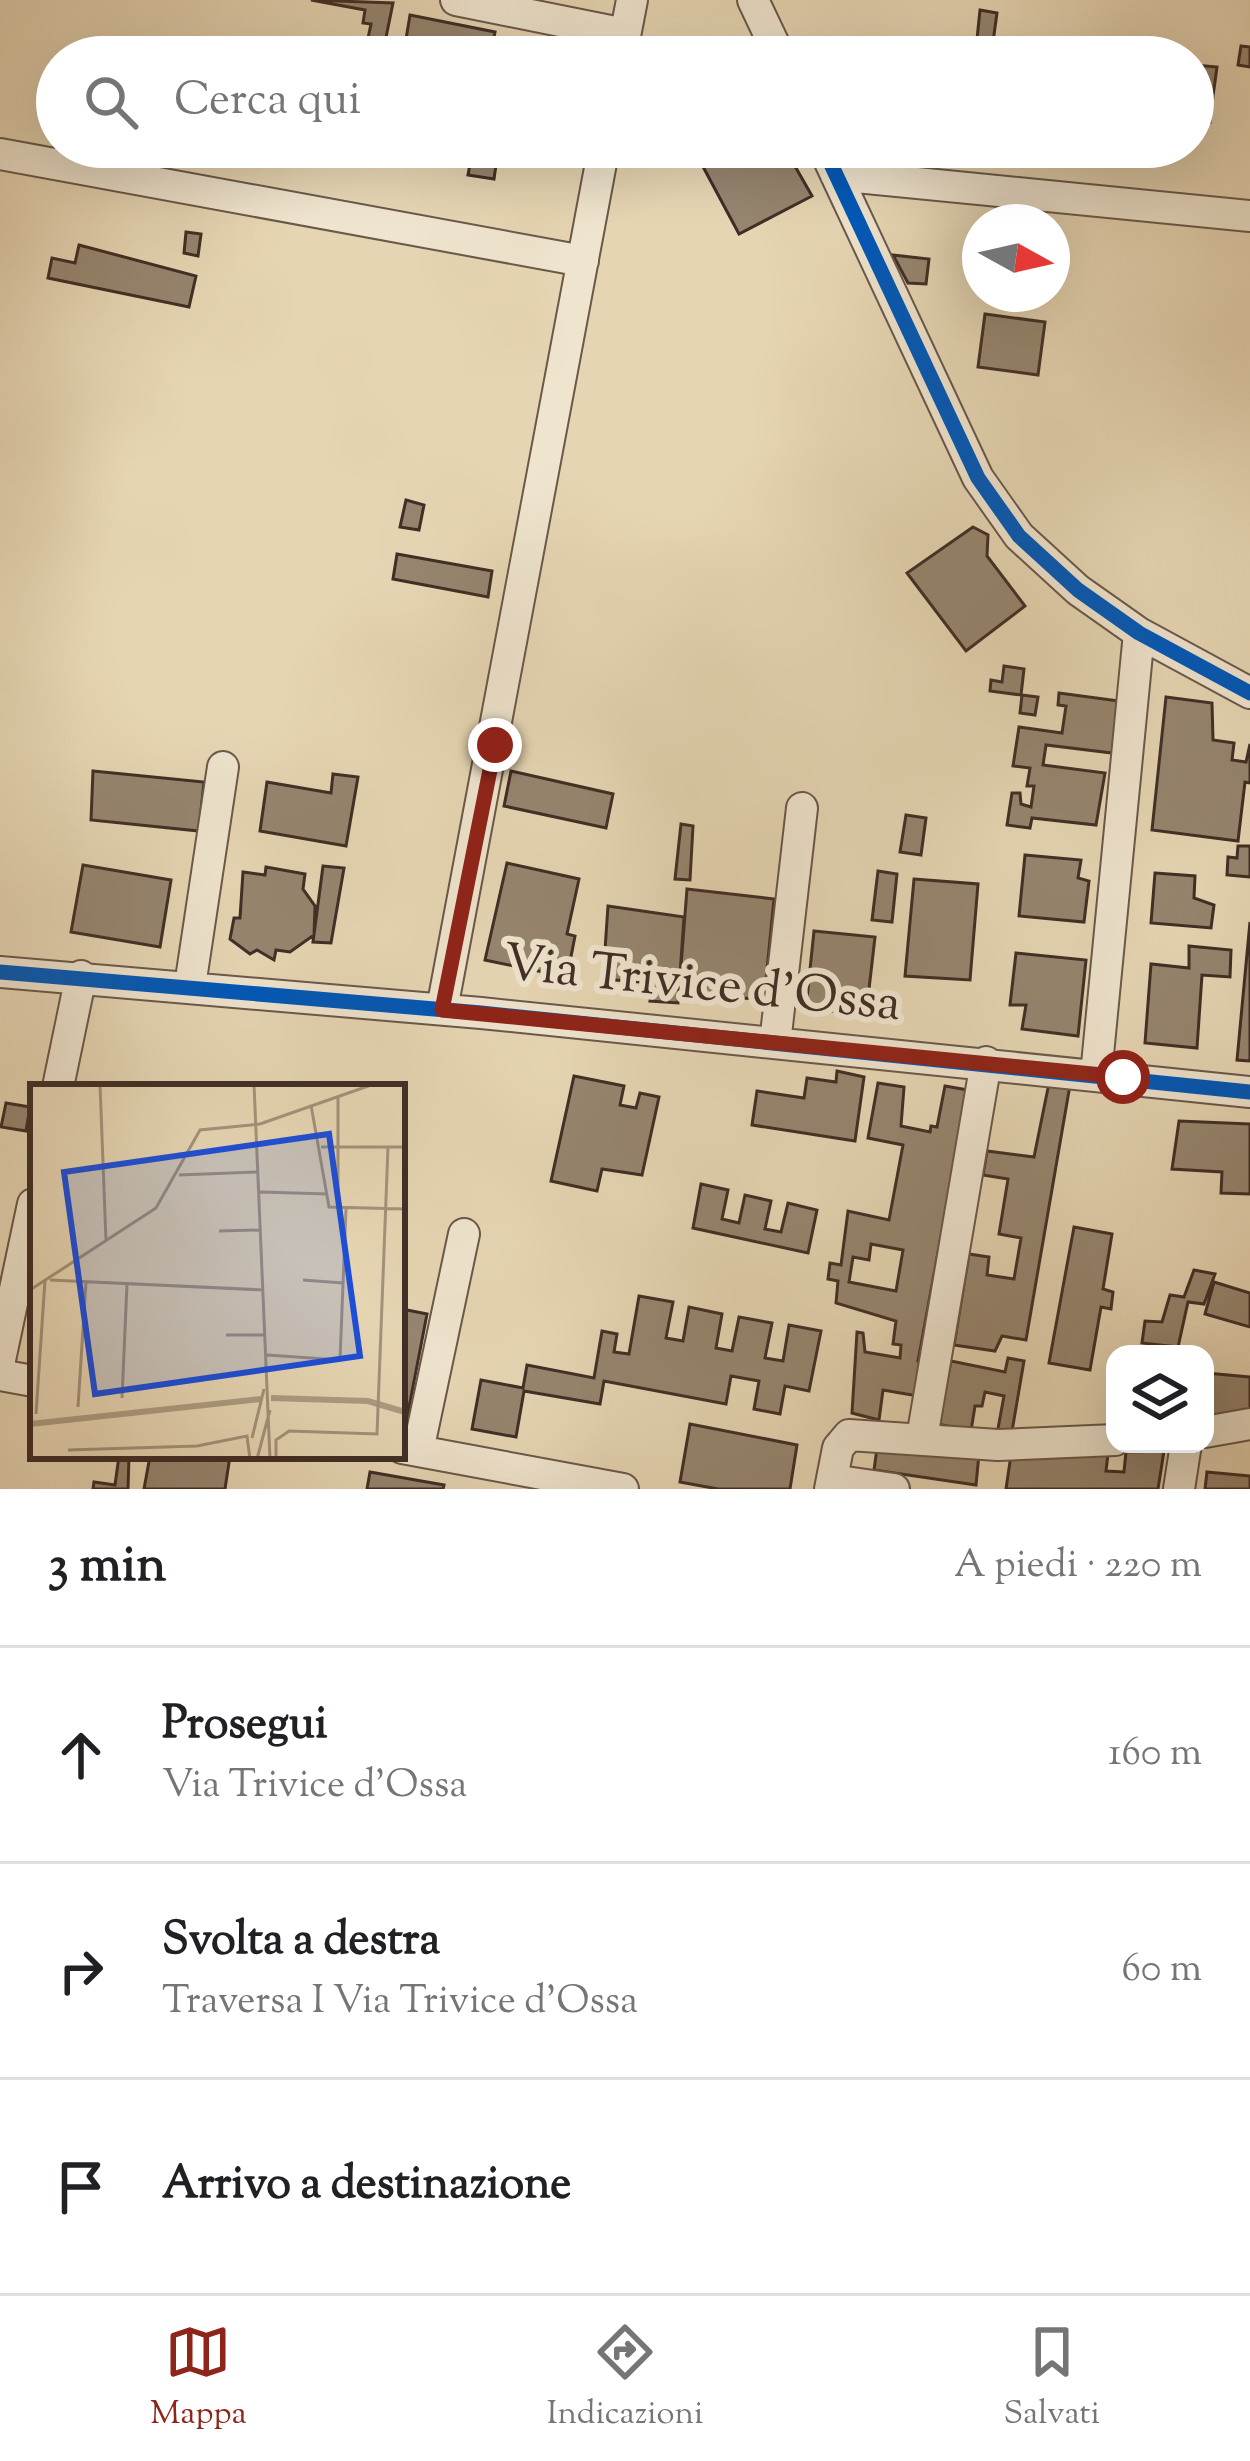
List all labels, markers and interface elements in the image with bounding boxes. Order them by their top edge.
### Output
search box [36,36,1214,168]
icon: search [78,69,144,135]
text: Cerca qui [174,70,361,135]
north arrow [962,204,1070,312]
route end [468,718,522,772]
street label: Via Trivice d'Ossa [500,929,904,1043]
route start [1096,1050,1150,1104]
inset map [30,1084,405,1459]
map controls [1106,1345,1214,1453]
button: layers [1106,1345,1214,1453]
text: 3 min [48,1531,166,1604]
text: A piedi · 220 m [954,1539,1202,1595]
text: Prosegui [162,1694,328,1759]
icon: ahead [48,1722,114,1788]
text: 160 m [1108,1727,1202,1783]
text: Via Trivice d'Ossa [162,1759,467,1815]
text: Svolta a destra [162,1910,440,1975]
icon: right [48,1938,114,2004]
text: 60 m [1121,1943,1202,1999]
text: Traversa I Via Trivice d'Ossa [162,1975,638,2031]
icon: arrive [48,2154,114,2220]
text: Arrivo a destinazione [162,2154,571,2219]
tab: Mappa [150,2319,247,2439]
tab: Indicazioni [547,2319,703,2439]
tab: Salvati [1003,2319,1100,2439]

